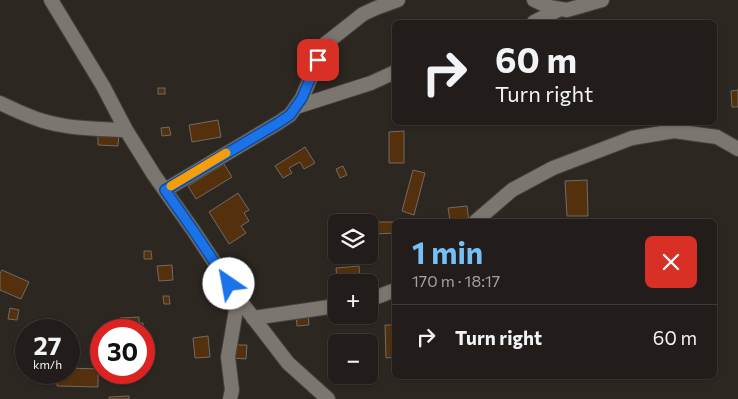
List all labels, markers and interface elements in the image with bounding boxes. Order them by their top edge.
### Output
text: 60 m [495,37,577,80]
pin [297,39,339,81]
icon: right [412,40,477,105]
icon: arrive [304,46,332,74]
text: Turn right [495,80,593,107]
map controls [328,214,378,384]
button: layers [328,214,378,264]
text: 1 min [412,233,483,270]
button: close [645,236,697,288]
position arrow [202,257,254,309]
text: 170 m · 18:17 [412,271,500,290]
button: + [328,274,378,324]
speed limit sign: 30 [90,319,155,384]
icon: right [412,323,440,351]
text: Turn right [455,326,542,349]
text: 60 m [653,326,697,349]
text: 27 [34,330,61,360]
button: − [328,334,378,384]
text: km/h [33,357,62,371]

